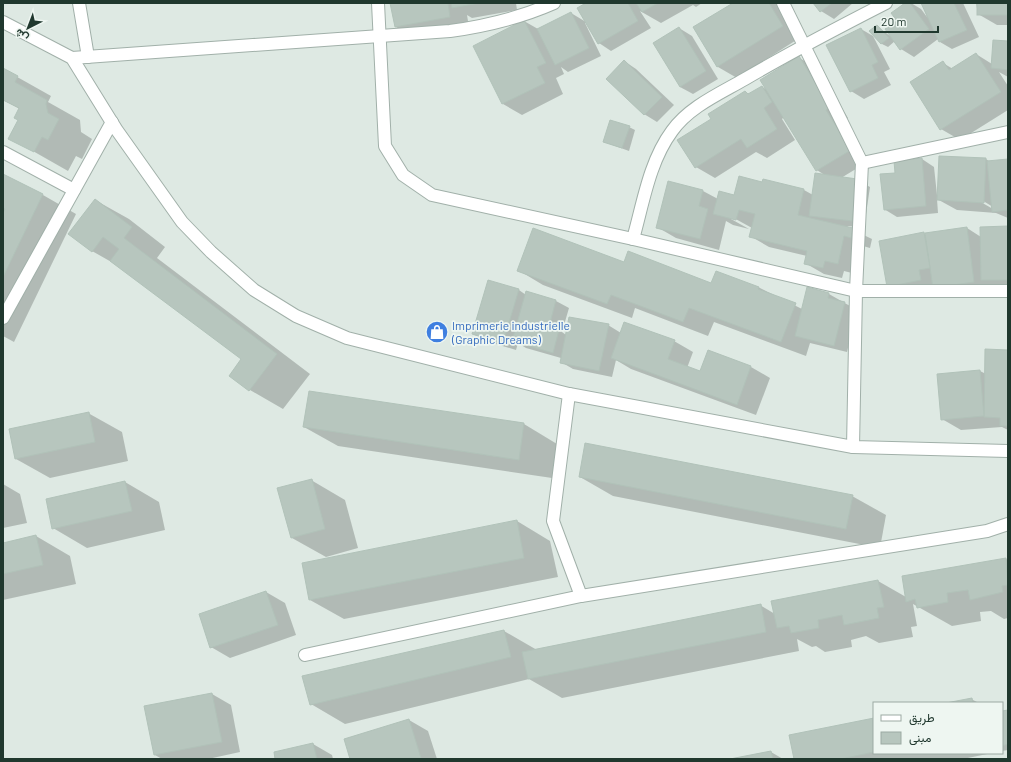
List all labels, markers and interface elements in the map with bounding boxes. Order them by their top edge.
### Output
north arrow [8,8,48,48]
scale bar [875,8,938,34]
text: 20 m [881,14,907,28]
text: ش [12,26,31,45]
place label: Imprimerie industrielle (Graphic Dreams) [451,318,570,346]
shop icon: Imprimerie industrielle (Graphic Dreams) [424,319,450,345]
legend [873,702,1003,754]
text: طريق [909,710,935,726]
text: مبنى [909,730,931,746]

